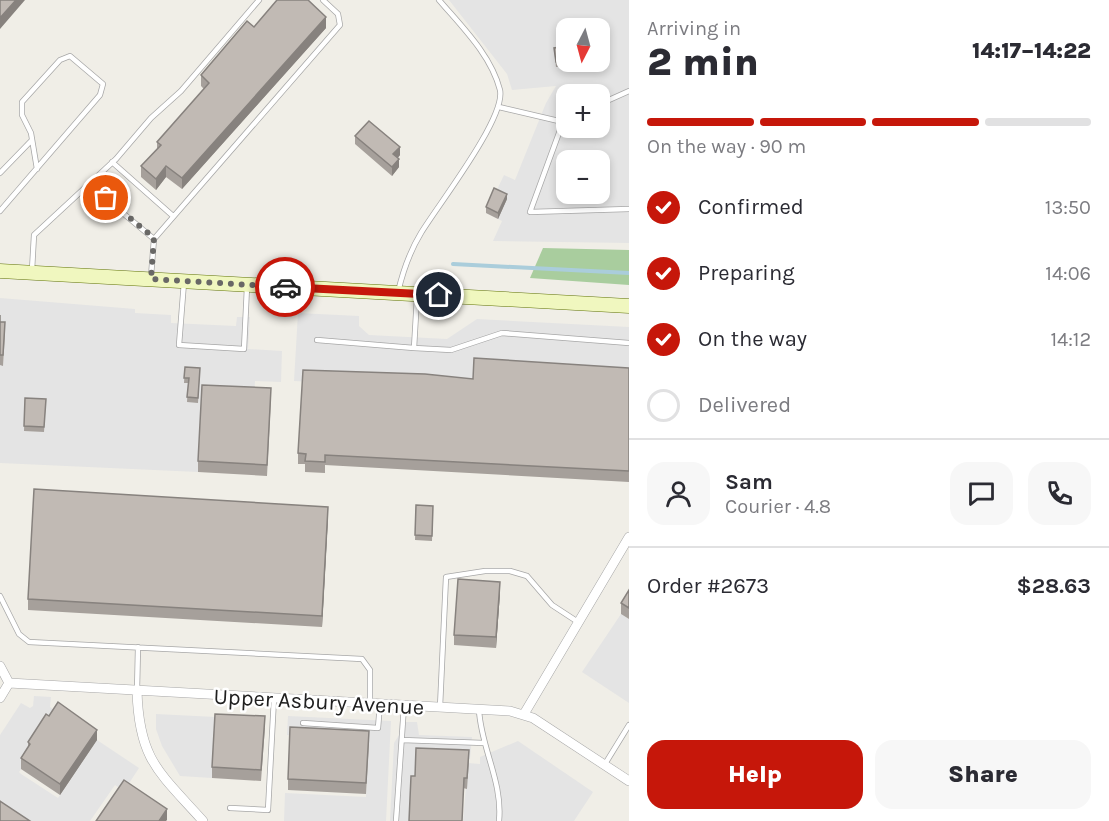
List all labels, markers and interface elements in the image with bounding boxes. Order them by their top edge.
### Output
text: Arriving in [647,17,741,40]
north arrow [556,18,610,72]
map controls [556,18,610,204]
text: 14:17–14:22 [972,38,1091,64]
text: 2 min [647,39,759,85]
button: + [556,84,610,138]
text: On the way · 90 m [647,135,806,158]
button: − [556,150,610,204]
pin [80,172,131,223]
icon: bag [89,181,122,214]
icon: check [647,191,680,224]
text: Confirmed [698,194,804,220]
text: 13:50 [1045,196,1091,219]
courier [255,257,315,317]
icon: check [647,257,680,290]
text: Preparing [698,260,795,286]
text: 14:06 [1045,262,1091,285]
pin [413,269,464,320]
icon: car [269,271,302,304]
icon: home [422,278,455,311]
icon: check [647,323,680,356]
text: On the way [698,326,807,352]
text: 14:12 [1050,328,1091,351]
text: Delivered [698,392,791,418]
button: person [647,462,710,525]
button: chat [950,462,1013,525]
button: phone [1028,462,1091,525]
text: Sam [725,469,773,495]
text: Courier · 4.8 [725,495,831,518]
text: Order #2673 [647,573,769,599]
text: $28.63 [1017,573,1091,599]
street label: Upper Asbury Avenue [213,683,425,721]
button: Help [647,740,863,809]
button: Share [875,740,1091,809]

